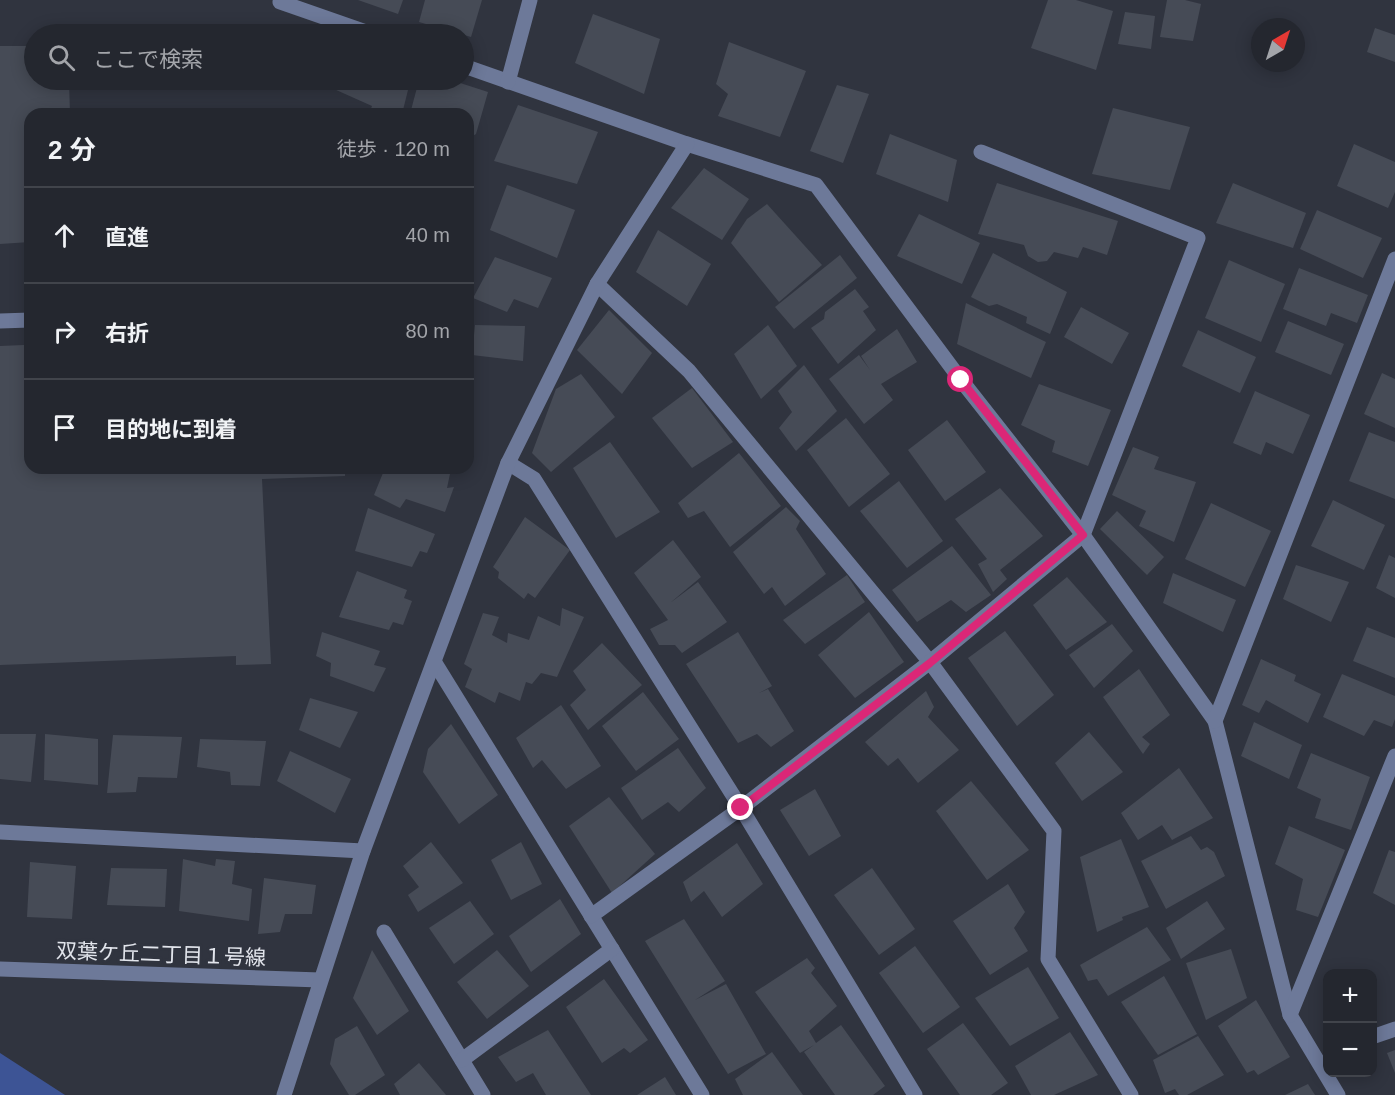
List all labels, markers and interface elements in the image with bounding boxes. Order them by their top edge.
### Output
north arrow [1251,18,1305,72]
search box [24,24,474,90]
icon: search [45,41,78,74]
text: ここで検索 [93,47,203,72]
text: 2 分 [48,135,96,165]
text: 徒歩 · 120 m [337,138,450,160]
icon: ahead [48,219,81,252]
text: 40 m [406,224,450,246]
text: 直進 [105,225,149,250]
icon: right [48,315,81,348]
text: 80 m [406,320,450,342]
text: 右折 [105,321,149,346]
route start [947,366,973,392]
icon: arrive [48,411,81,444]
text: 目的地に到着 [105,417,237,442]
route end [727,794,753,820]
street label: 双葉ケ丘二丁目１号線 [56,939,266,969]
map controls [1323,969,1377,1077]
button: + [1323,969,1377,1023]
button: − [1323,1023,1377,1077]

